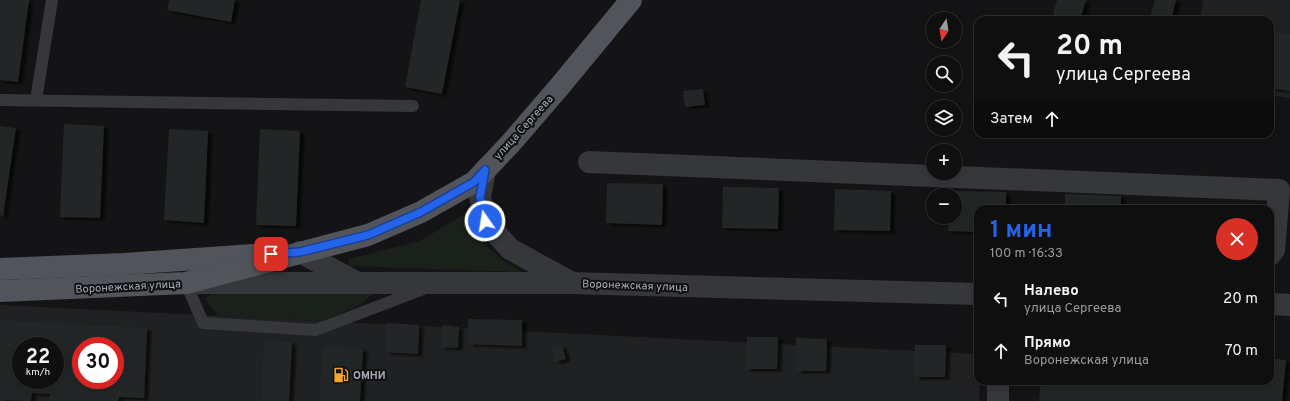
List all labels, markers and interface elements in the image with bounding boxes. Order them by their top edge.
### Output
north arrow [926,12,962,48]
map controls [926,12,962,224]
text: 20 m [1056,29,1123,65]
icon: left [990,32,1042,84]
button: search [926,56,962,92]
text: улица Сергеева [1056,64,1191,87]
street label: улица Сергеева [491,92,557,163]
button: layers [926,100,962,136]
icon: ahead [1041,108,1063,130]
text: Затем [990,110,1033,129]
button: + [926,144,962,180]
button: − [926,188,962,224]
position arrow [464,200,506,242]
text: 1 мин [990,216,1052,246]
button: close [1216,218,1258,260]
pin [254,237,288,271]
icon: arrive [260,243,282,265]
text: 100 m · 16:33 [990,246,1063,262]
street label: Воронежская улица [75,277,181,297]
street label: Воронежская улица [582,277,688,295]
text: Налево [1024,282,1079,301]
icon: left [990,288,1012,310]
text: 20 m [1223,290,1258,309]
text: улица Сергеева [1024,301,1121,317]
text: Прямо [1024,334,1071,353]
speed limit sign: 30 [72,337,124,389]
icon: ahead [990,340,1012,362]
text: 70 m [1225,342,1258,361]
text: 22 [26,345,50,371]
text: Воронежская улица [1024,353,1149,369]
text: km/h [26,366,50,379]
fuel station icon: ОМНИ [332,366,350,384]
place label: ОМНИ [353,369,386,383]

